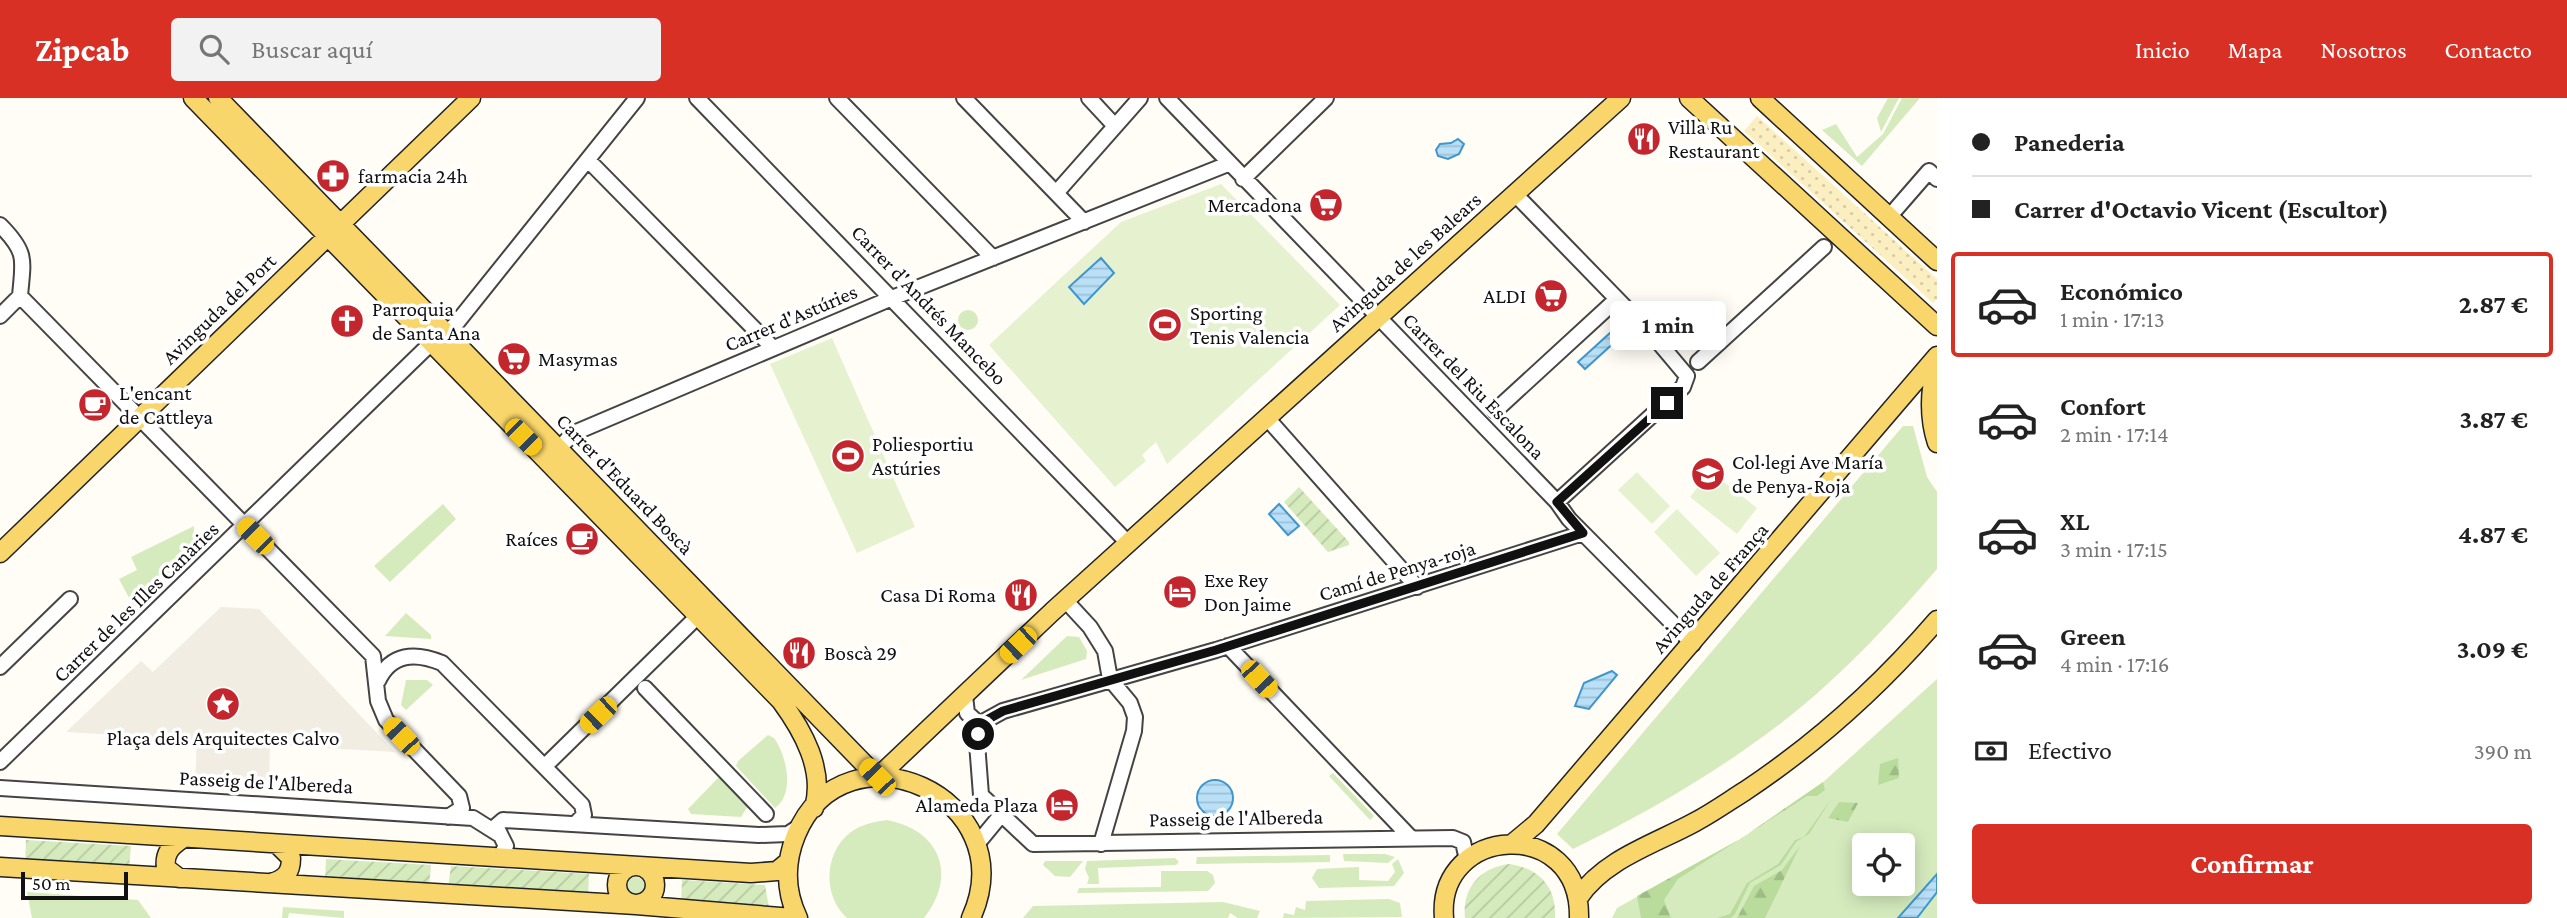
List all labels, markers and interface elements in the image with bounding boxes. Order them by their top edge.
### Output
search box [171,18,661,81]
icon: search [195,30,233,68]
text: Zipcab [35,31,129,68]
text: Buscar aquí [251,35,372,64]
text: Inicio [2135,36,2190,63]
text: Mapa [2228,36,2282,63]
text: Nosotros [2320,36,2407,63]
text: Contacto [2445,36,2532,63]
place label: Villa Ru Restaurant [1668,115,1761,163]
restaurant icon: Villa Ru Restaurant [1625,120,1663,158]
text: Panederia [2014,128,2125,157]
pharmacy icon: farmacia 24h [314,157,352,195]
place label: farmacia 24h [358,164,468,188]
supermarket icon: Mercadona [1307,186,1345,224]
street label: Avinguda de les Balears [1324,187,1486,337]
place label: Mercadona [1207,193,1302,217]
text: Carrer d'Octavio Vicent (Escultor) [2014,195,2389,224]
street label: Carrer d'Andrés Mancebo [846,220,1012,390]
street label: Avinguda del Port [157,248,282,369]
icon: car [1976,273,2039,336]
supermarket icon: ALDI [1532,277,1570,315]
text: Económico [2060,277,2183,306]
street label: Carrer d'Astúries [721,279,861,357]
place label: ALDI [1483,284,1526,308]
text: 2.87 € [2459,290,2528,319]
place label: Parroquia de Santa Ana [372,297,481,345]
place label: Sporting Tenis Valencia [1190,301,1310,349]
church icon: Parroquia de Santa Ana [328,302,366,340]
callout: 1 min [1609,302,1725,350]
sports icon: Sporting Tenis Valencia [1146,306,1184,344]
text: 1 min · 17:13 [2060,306,2165,332]
street label: Carrer del Riu Escalona [1398,308,1550,464]
text: 1 min [1642,312,1694,338]
supermarket icon: Masymas [495,340,533,378]
place label: Masymas [538,347,618,371]
place label: L'encant de Cattleya [119,381,213,429]
cafe icon: L'encant de Cattleya [76,386,114,424]
route end [1651,387,1683,419]
icon: car [1976,388,2039,451]
text: Confort [2060,392,2146,421]
text: 3.87 € [2459,405,2528,434]
street label: Carrer d'Eduard Boscà [551,408,699,560]
car [501,415,546,459]
text: 2 min · 17:14 [2060,421,2169,447]
place label: Poliesportiu Astúries [872,432,974,480]
sports icon: Poliesportiu Astúries [829,437,867,475]
place label: Col·legi Ave María de Penya-Roja [1732,450,1884,498]
school or university icon: Col·legi Ave María de Penya-Roja [1689,455,1727,493]
icon: car [1976,503,2039,566]
text: XL [2060,507,2089,536]
car [233,514,278,558]
street label: Carrer de les Illes Canàries [48,517,224,687]
street label: Avinguda de França [1647,518,1773,658]
cafe icon: Raíces [563,520,601,558]
text: 4.87 € [2458,520,2528,549]
place label: Raíces [505,527,558,551]
street label: Camí de Penya-roja [1316,536,1478,606]
text: 3 min · 17:15 [2060,536,2168,562]
place label: Exe Rey Don Jaime [1204,568,1291,616]
hotel icon: Exe Rey Don Jaime [1161,573,1199,611]
restaurant icon: Casa Di Roma [1002,576,1040,614]
place label: Casa Di Roma [880,583,996,607]
icon: car [1976,618,2039,681]
text: Green [2060,622,2126,651]
car [996,623,1041,667]
restaurant icon: Boscà 29 [780,634,818,672]
text: 3.09 € [2457,635,2528,664]
place label: Boscà 29 [824,641,897,665]
text: 4 min · 17:16 [2060,651,2170,677]
car [1237,656,1282,702]
place icon: Plaça dels Arquitectes Calvo [204,685,242,723]
car [576,693,621,737]
car [379,713,424,759]
route start [962,718,994,750]
place label: Plaça dels Arquitectes Calvo [107,726,339,750]
icon: cash [1972,732,2010,770]
text: Efectivo [2028,736,2112,765]
text: 390 m [2474,738,2532,764]
car [855,755,900,799]
street label: Passeig de l'Albereda [178,765,354,799]
hotel icon: Alameda Plaza [1043,786,1081,824]
place label: Alameda Plaza [916,793,1038,817]
street label: Passeig de l'Albereda [1149,804,1324,832]
button: Confirmar [1972,824,2532,904]
map controls [1852,833,1915,896]
button: locate [1852,833,1915,896]
scale bar [21,869,128,901]
text: 50 m [32,873,71,894]

